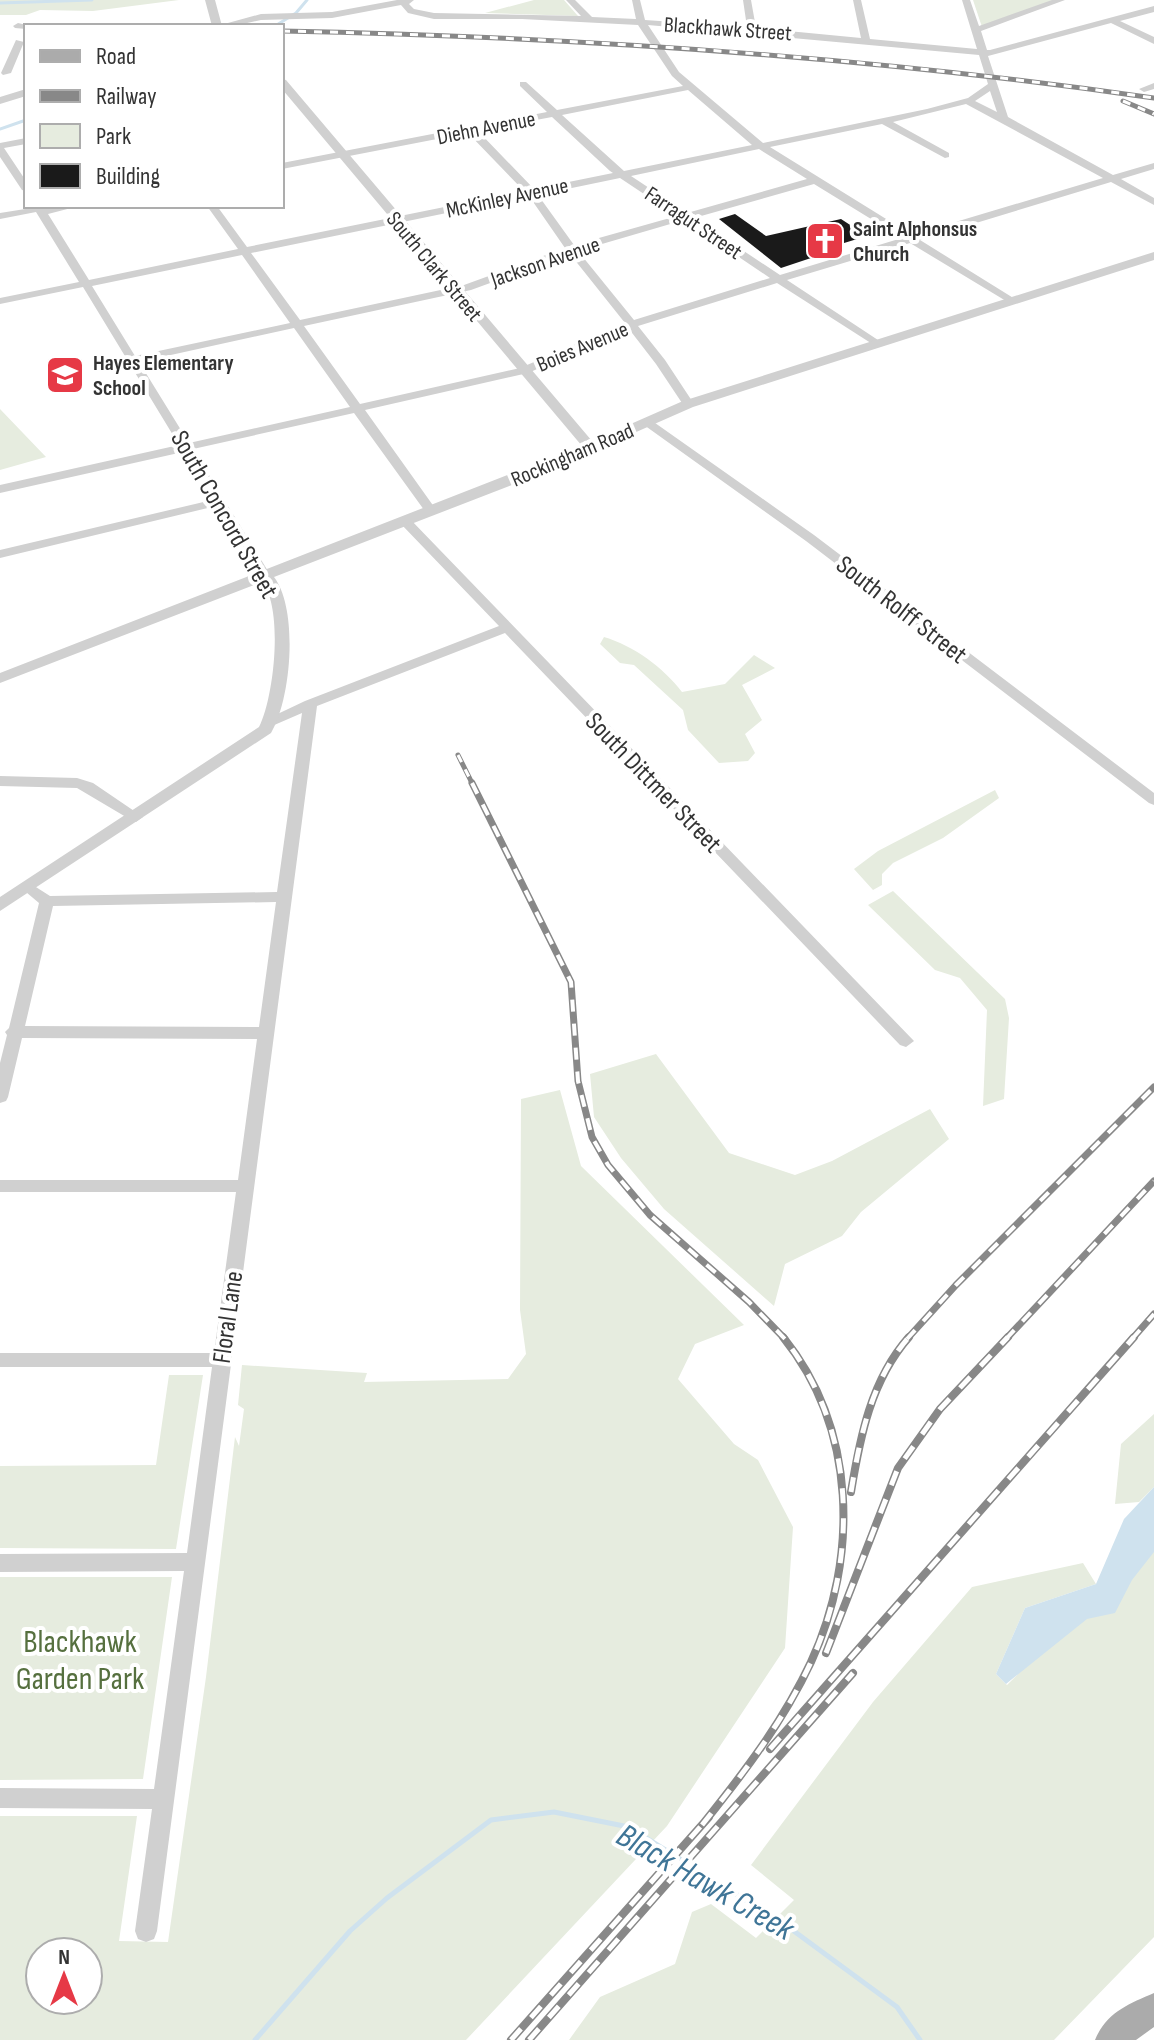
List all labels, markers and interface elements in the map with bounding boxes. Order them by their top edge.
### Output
street label: Blackhawk Street [663,12,793,47]
legend [24,24,284,208]
text: Road [96,42,136,71]
text: Railway [96,82,156,111]
street label: Diehn Avenue [435,106,538,151]
text: Park [96,122,131,151]
text: Building [96,162,160,191]
street label: McKinley Avenue [444,172,571,225]
street label: Farragut Street [639,181,747,266]
street label: South Clark Street [380,206,488,328]
place label: Saint Alphonsus Church [853,216,977,268]
church icon: Saint Alphonsus Church [804,220,846,262]
street label: Jackson Avenue [486,231,604,294]
street label: Boies Avenue [533,316,633,379]
place label: Hayes Elementary School [93,350,234,402]
school or university icon: Hayes Elementary School [44,354,86,396]
street label: Rockingham Road [507,417,638,493]
street label: South Concord Street [163,425,284,604]
street label: South Rolff Street [830,550,973,671]
street label: South Dittmer Street [578,706,728,860]
street label: Floral Lane [207,1269,250,1365]
park label: Blackhawk Garden Park [16,1623,144,1699]
water label: Black Hawk Creek [609,1815,802,1950]
north arrow [24,1936,104,2016]
text: N [58,1944,70,1971]

